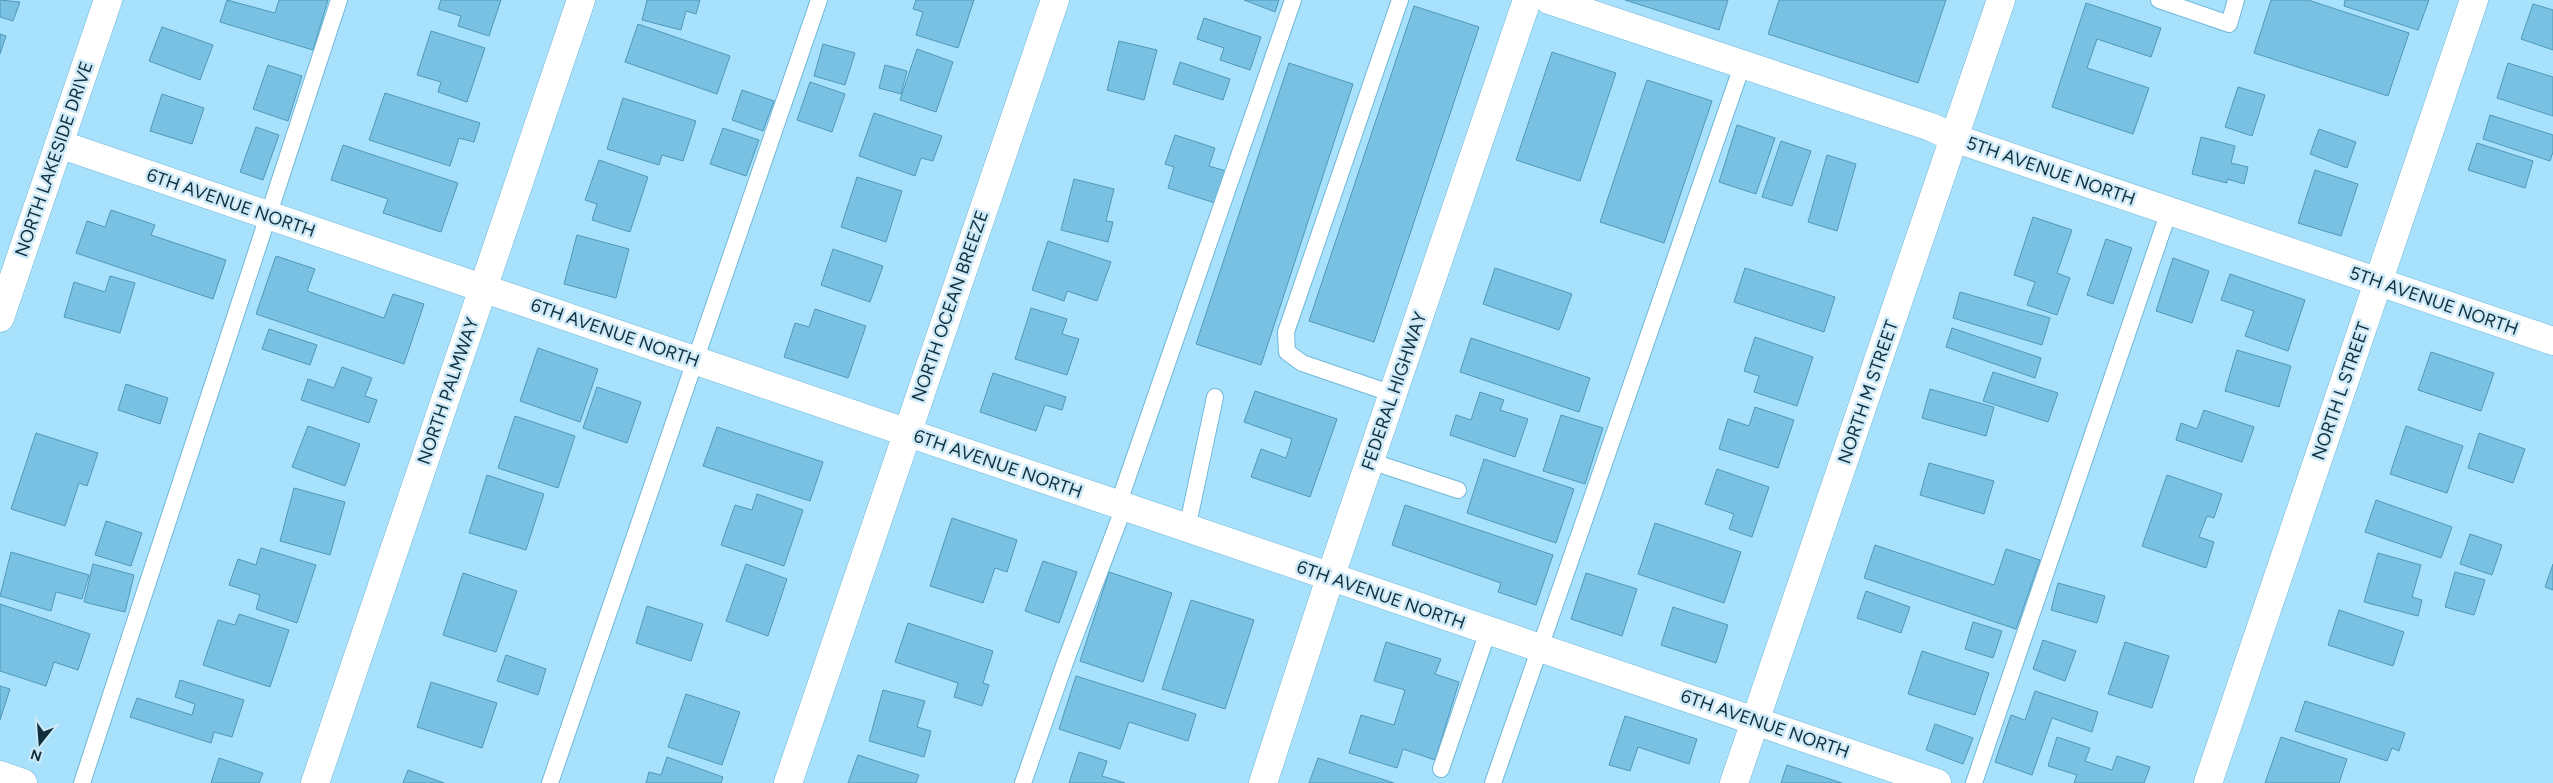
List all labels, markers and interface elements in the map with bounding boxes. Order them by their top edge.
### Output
street label: NORTH LAKESIDE DRIVE [10,58,98,260]
street label: 5TH AVENUE NORTH [1964,132,2138,210]
street label: 6TH AVENUE NORTH [144,164,318,242]
street label: NORTH OCEAN BREEZE [907,207,993,405]
street label: 5TH AVENUE NORTH [2347,262,2521,340]
street label: 6TH AVENUE NORTH [528,294,702,372]
street label: FEDERAL HIGHWAY [1357,309,1431,473]
street label: NORTH PALMWAY [413,315,483,467]
street label: NORTH M STREET [1833,317,1903,467]
street label: NORTH L STREET [2307,319,2375,463]
street label: 6TH AVENUE NORTH [911,425,1085,503]
street label: 6TH AVENUE NORTH [1294,556,1468,634]
street label: 6TH AVENUE NORTH [1678,685,1852,763]
north arrow [15,718,65,768]
text: N [29,745,44,765]

